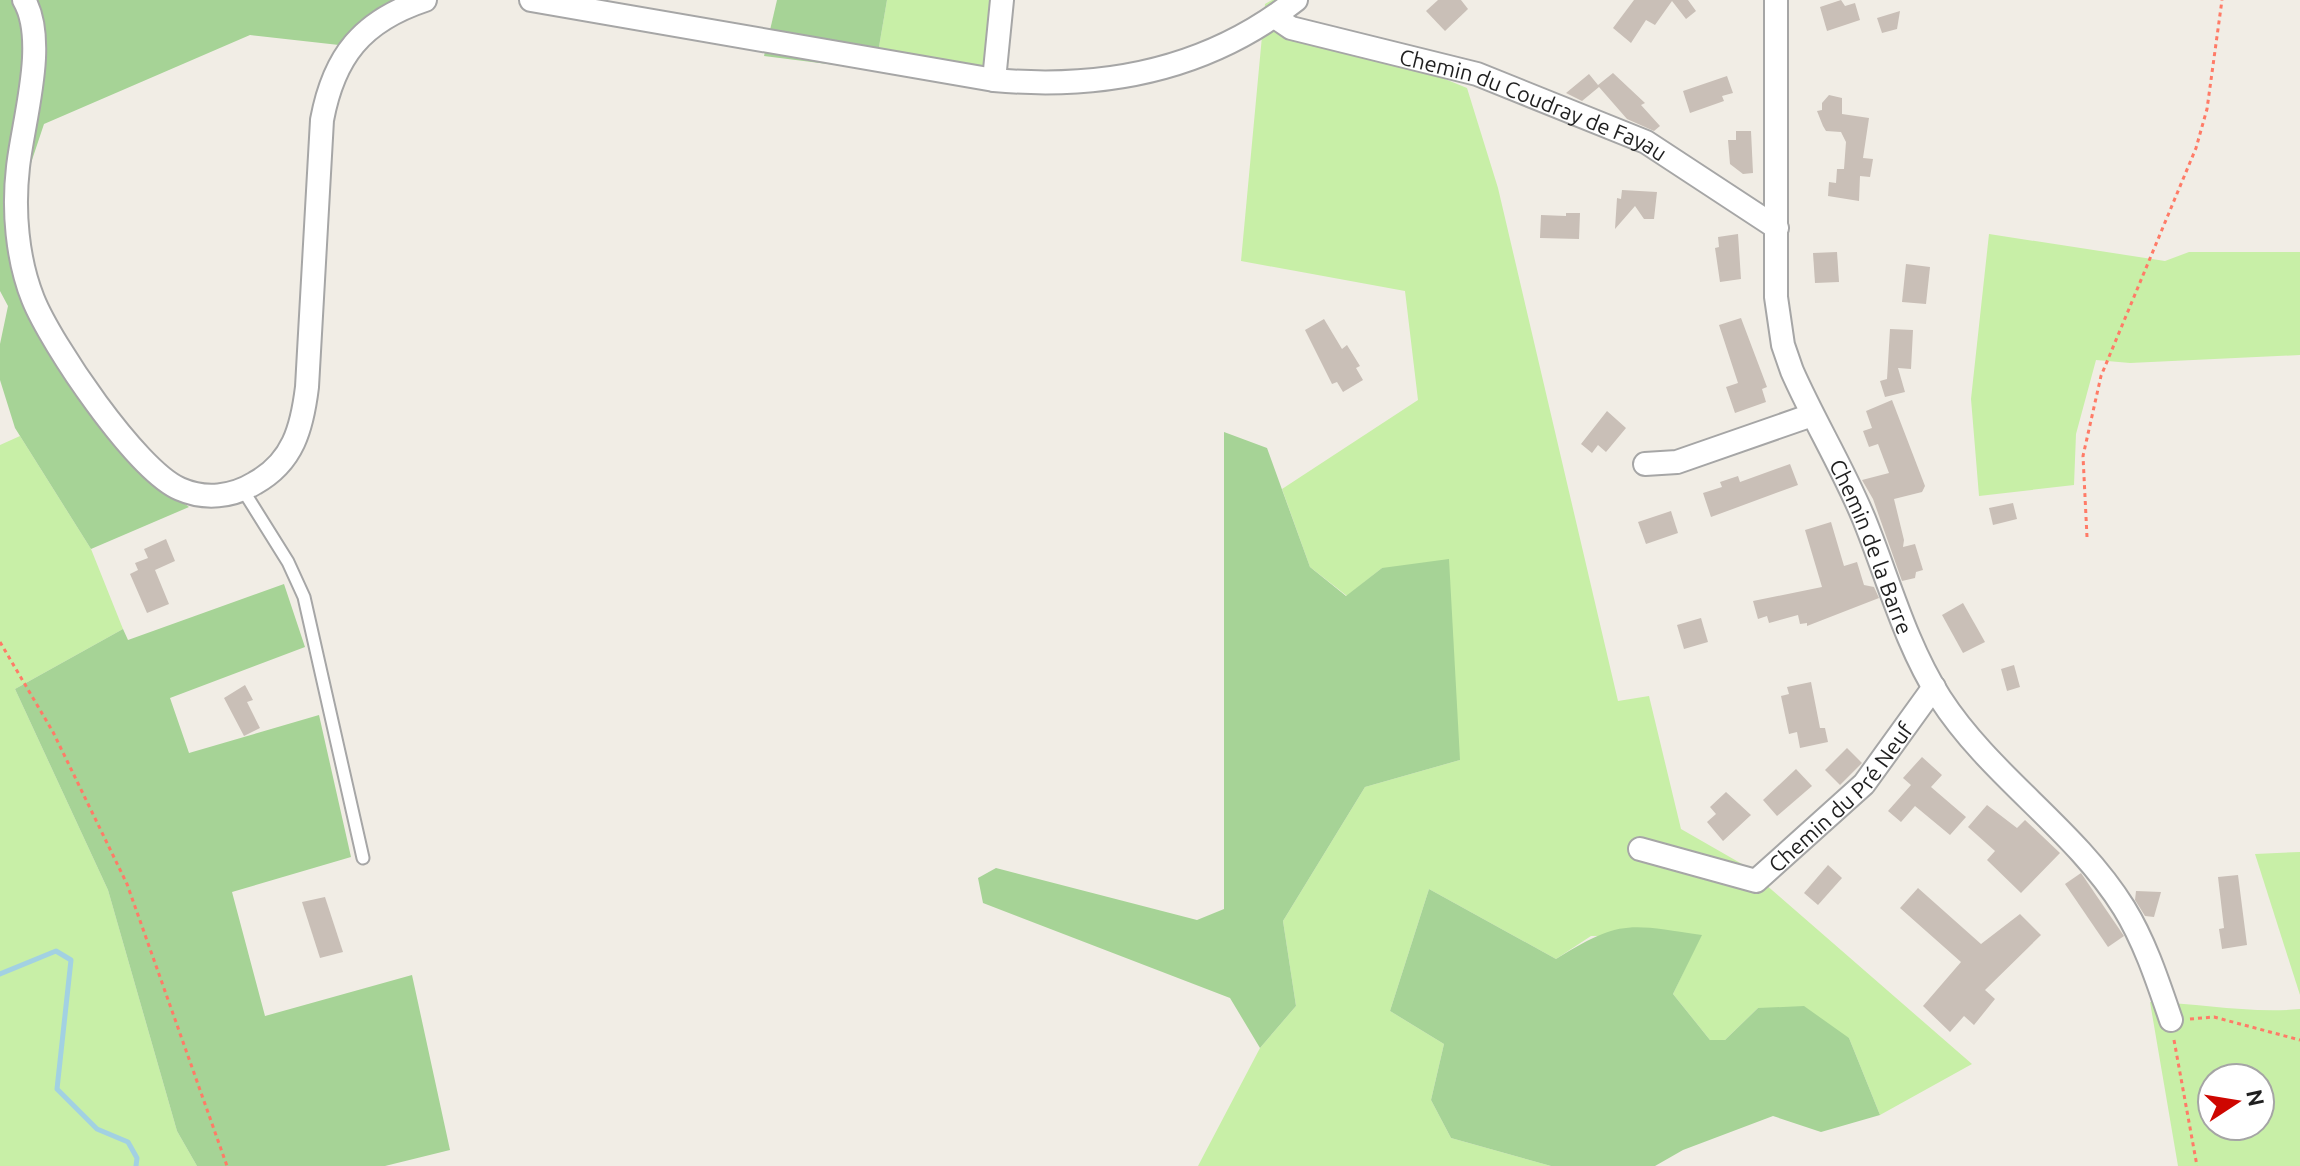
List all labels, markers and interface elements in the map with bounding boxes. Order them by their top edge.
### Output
street label: Chemin du Coudray de Fayau [1397,43,1672,165]
street label: Chemin de la Barre [1825,455,1918,638]
street label: Chemin du Pré Neuf [1763,717,1918,877]
north arrow [2196,1062,2276,1142]
text: N [2242,1087,2270,1108]

